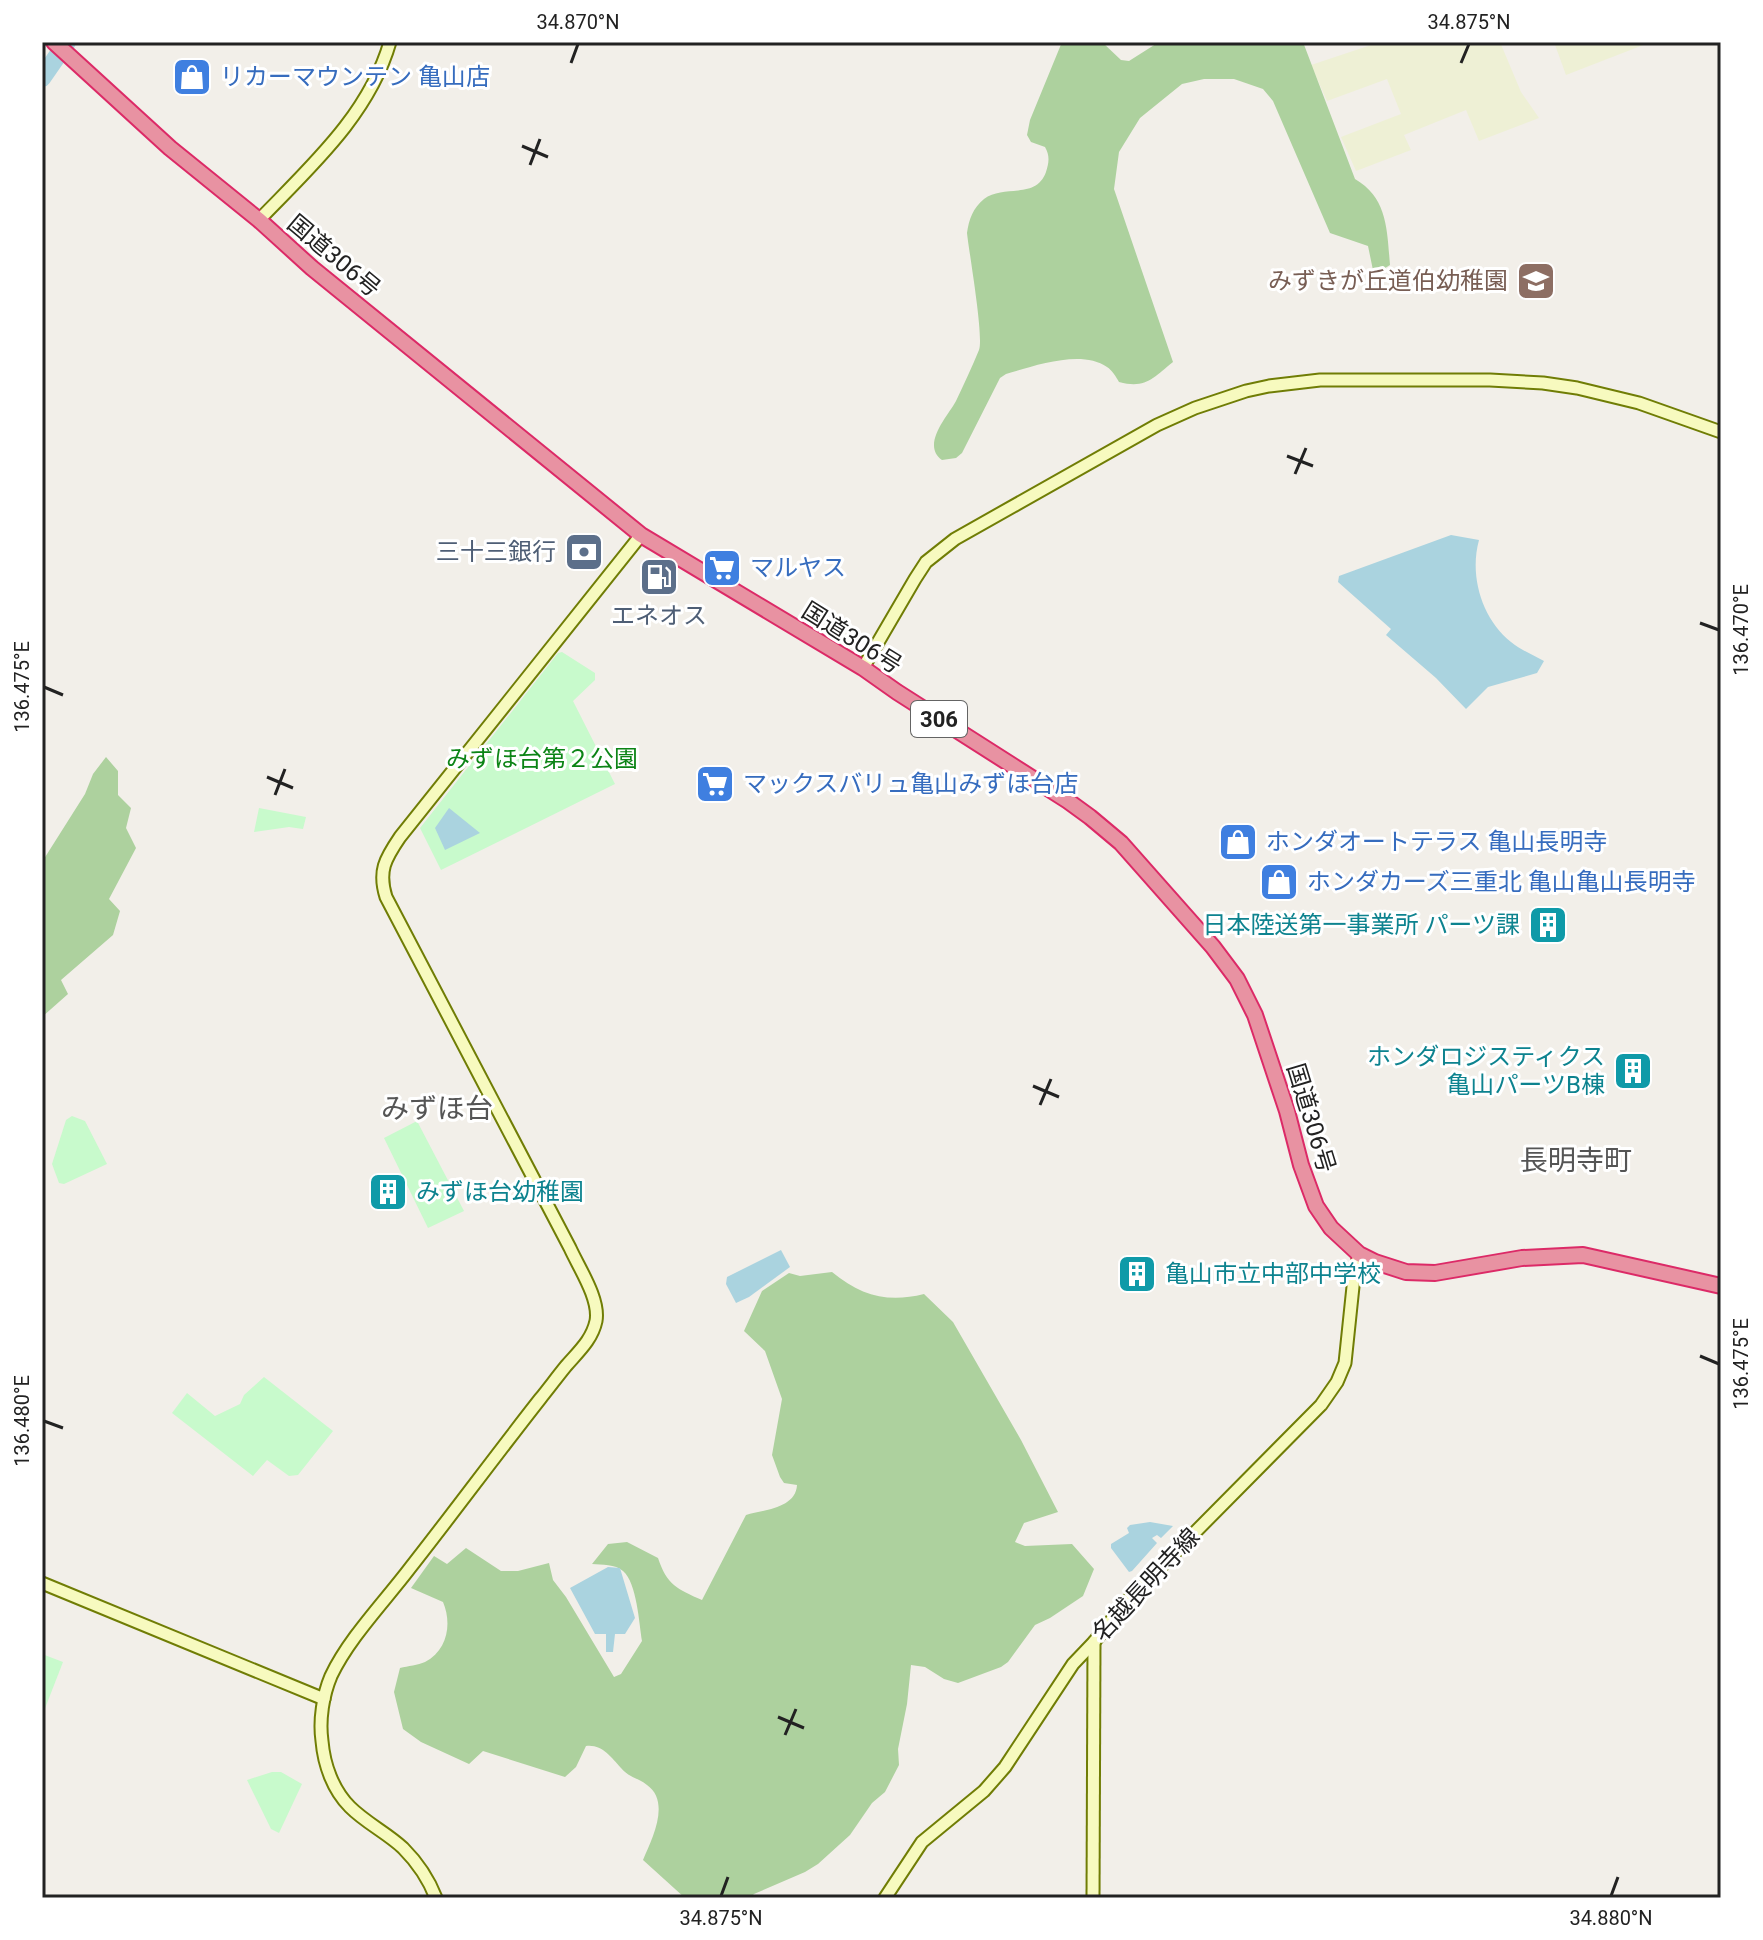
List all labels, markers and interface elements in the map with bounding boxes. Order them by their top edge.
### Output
text: 34.870°N [536,10,620,34]
text: 34.875°N [1427,10,1511,34]
shop icon: リカーマウンテン 亀山店 [171,56,213,98]
place label: リカーマウンテン 亀山店 [220,63,490,91]
street label: 国道306号 [282,209,386,303]
school or university icon: みずきが丘道伯幼稚園 [1515,260,1557,302]
place label: みずきが丘道伯幼稚園 [1268,267,1508,295]
bank icon: 三十三銀行 [563,531,605,573]
place label: 三十三銀行 [436,538,556,566]
supermarket icon: マルヤス [701,547,743,589]
place label: マルヤス [750,554,846,582]
fuel station icon: エネオス [638,556,680,598]
text: 136.470°E [1729,584,1753,676]
street label: 国道306号 [797,596,907,680]
place label: エネオス [611,602,707,630]
text: 136.475°E [10,641,34,733]
road number: 306 [911,701,967,737]
park label: みずほ台第２公園 [446,745,638,773]
supermarket icon: マックスバリュ亀山みずほ台店 [694,763,736,805]
place label: マックスバリュ亀山みずほ台店 [743,770,1078,798]
shop icon: ホンダオートテラス 亀山長明寺 [1217,821,1259,863]
place label: ホンダオートテラス 亀山長明寺 [1266,828,1607,856]
shop icon: ホンダカーズ三重北 亀山亀山長明寺 [1258,861,1300,903]
place label: ホンダカーズ三重北 亀山亀山長明寺 [1307,868,1696,896]
building icon: 日本陸送第一事業所 パーツ課 [1527,904,1569,946]
place label: 日本陸送第一事業所 パーツ課 [1203,911,1520,939]
place label: ホンダロジスティクス 亀山パーツB棟 [1367,1043,1605,1099]
building icon: ホンダロジスティクス 亀山パーツB棟 [1612,1050,1654,1092]
street label: 国道306号 [1281,1060,1341,1176]
district label: みずほ台 [381,1092,493,1125]
district label: 長明寺町 [1520,1144,1632,1177]
building icon: みずほ台幼稚園 [367,1171,409,1213]
place label: みずほ台幼稚園 [416,1178,584,1206]
building icon: 亀山市立中部中学校 [1116,1253,1158,1295]
place label: 亀山市立中部中学校 [1165,1260,1381,1288]
text: 136.475°E [1729,1318,1753,1410]
text: 136.480°E [10,1375,34,1467]
street label: 名越長明寺線 [1087,1523,1205,1647]
text: 34.875°N [679,1906,763,1930]
text: 34.880°N [1569,1906,1653,1930]

